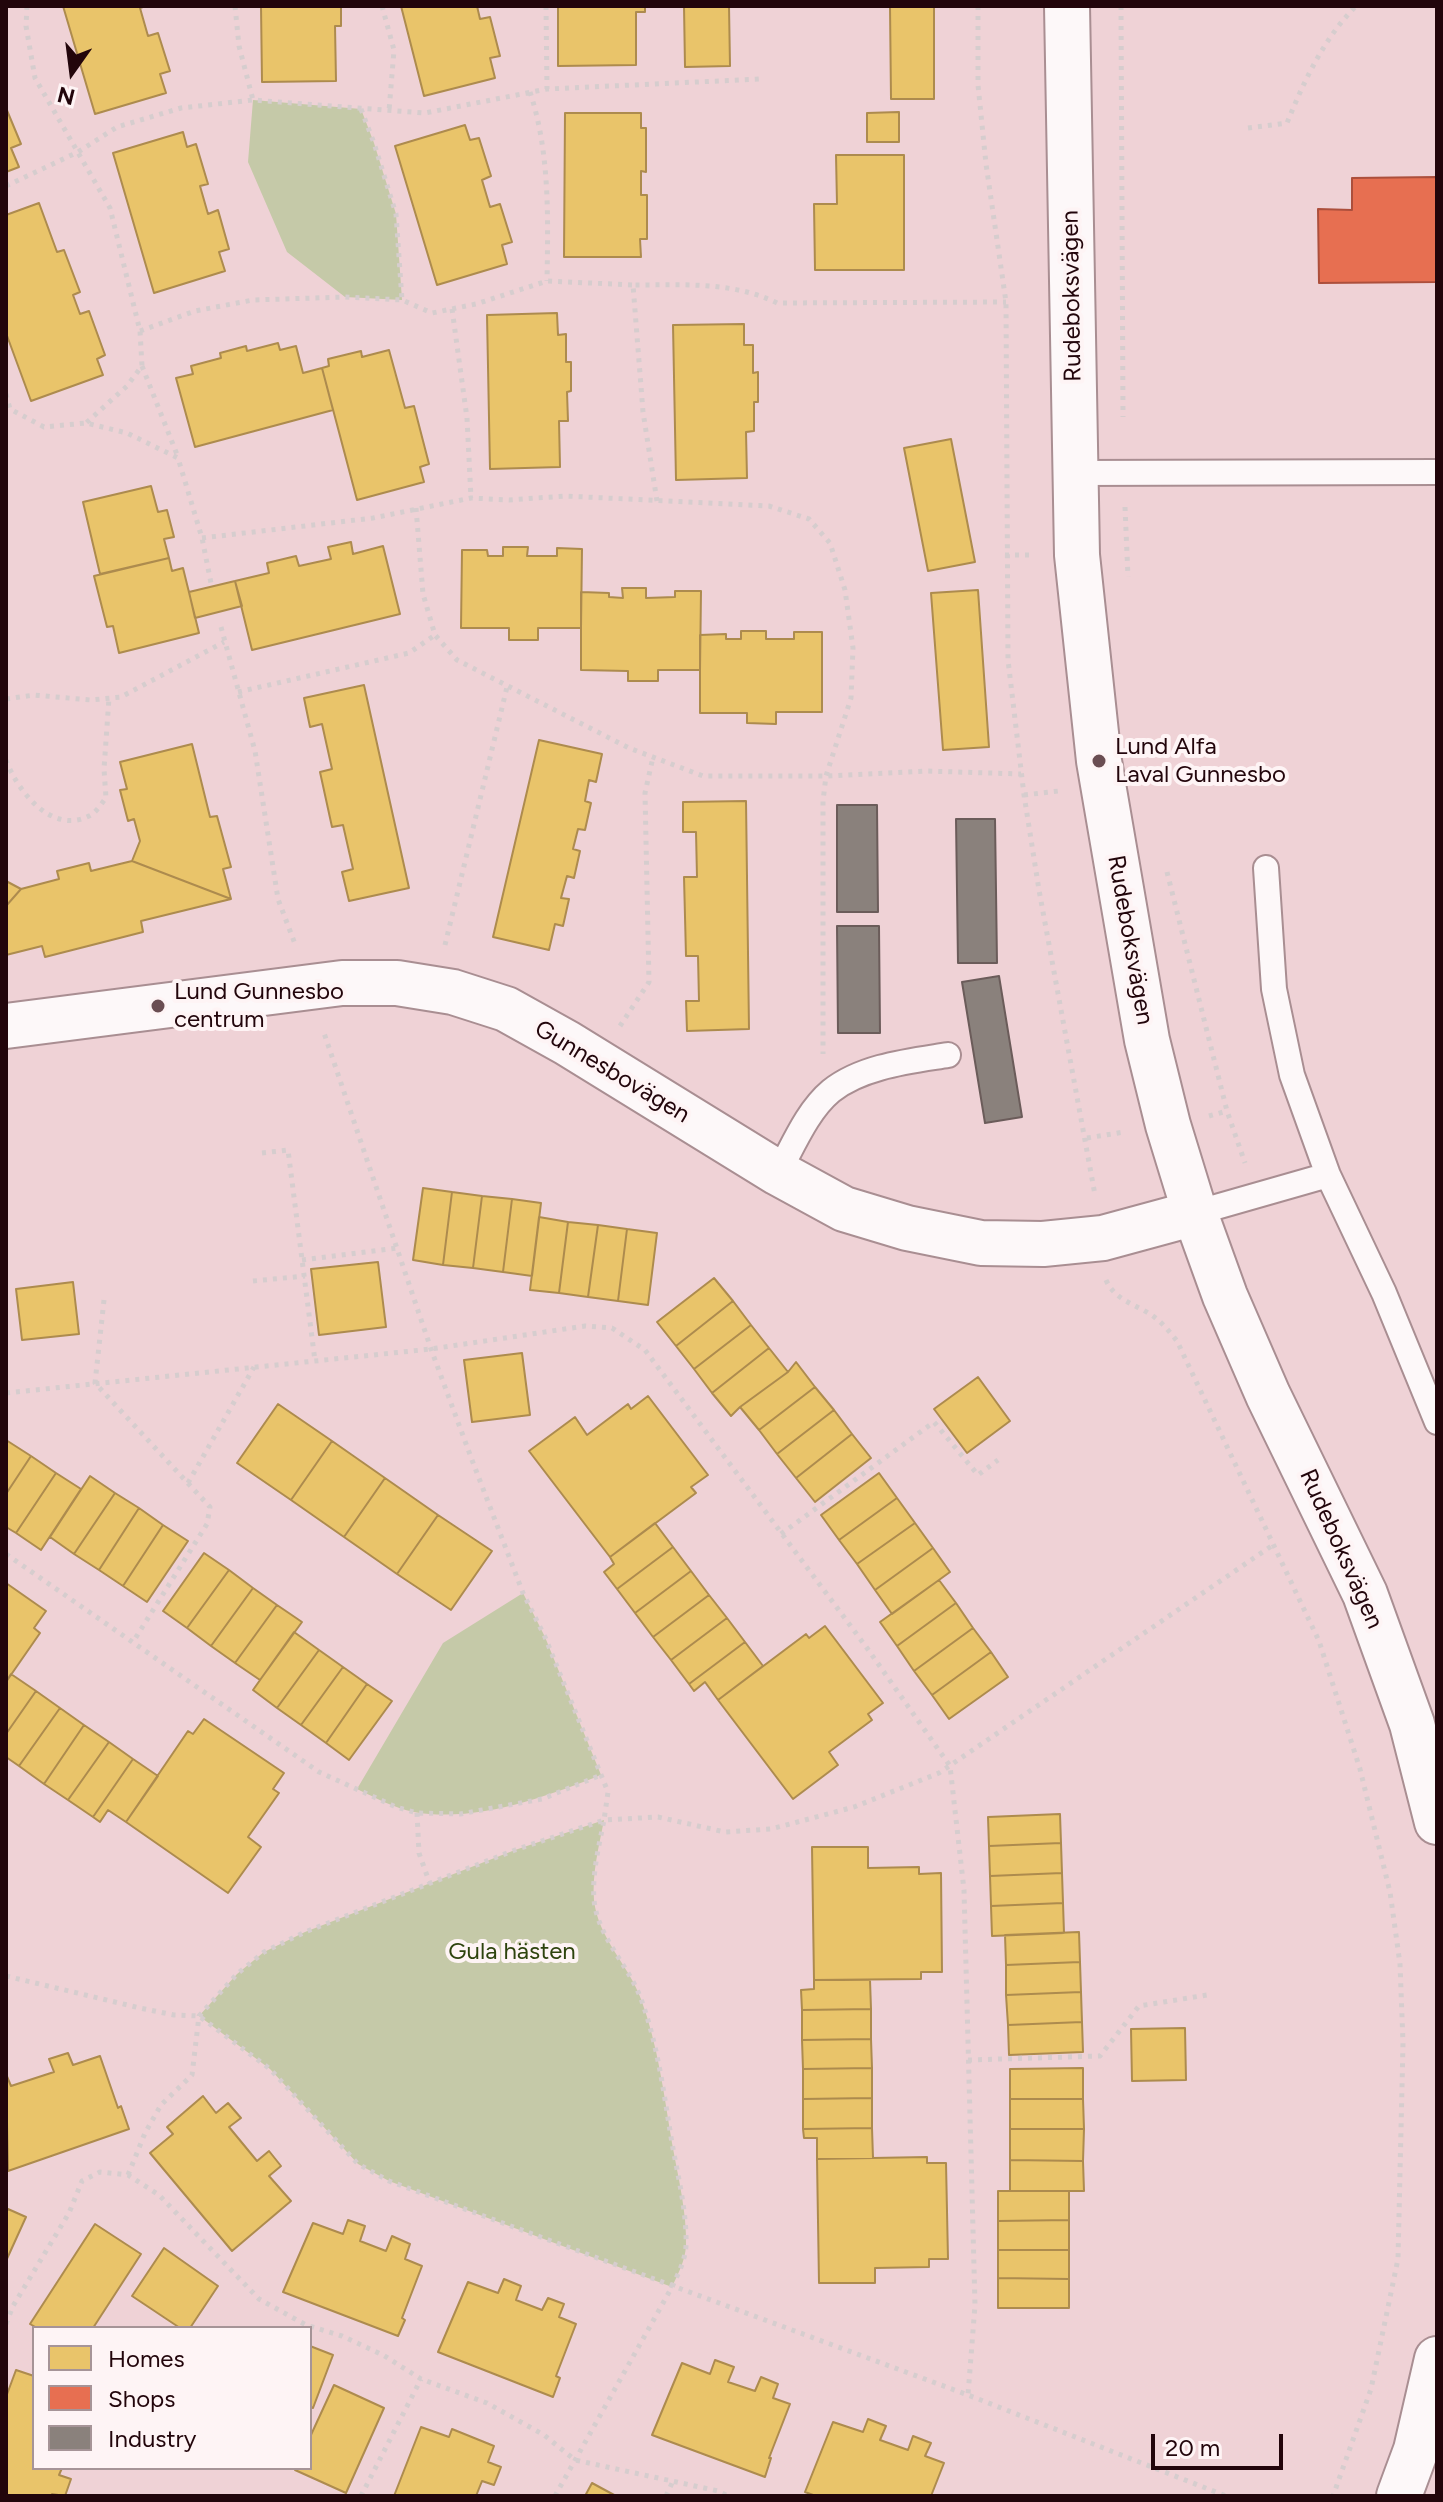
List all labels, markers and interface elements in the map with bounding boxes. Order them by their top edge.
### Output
north arrow [32,32,112,112]
text: N [55,81,78,111]
street label: Rudeboksvägen [1056,210,1088,382]
place label: Lund Alfa Laval Gunnesbo [1115,733,1286,789]
marker: Lund Alfa Laval Gunnesbo [1090,752,1108,770]
street label: Rudeboksvägen [1101,853,1159,1027]
place label: Lund Gunnesbo centrum [174,978,344,1034]
marker: Lund Gunnesbo centrum [149,997,167,1015]
street label: Gunnesbovägen [529,1014,695,1130]
street label: Rudeboksvägen [1293,1465,1389,1633]
park label: Gula hästen [448,1938,576,1966]
legend [32,2326,312,2470]
text: Homes [108,2344,185,2373]
text: Shops [108,2384,175,2413]
scale bar [1155,2418,1287,2468]
text: Industry [108,2424,196,2453]
text: 20 m [1165,2433,1220,2462]

